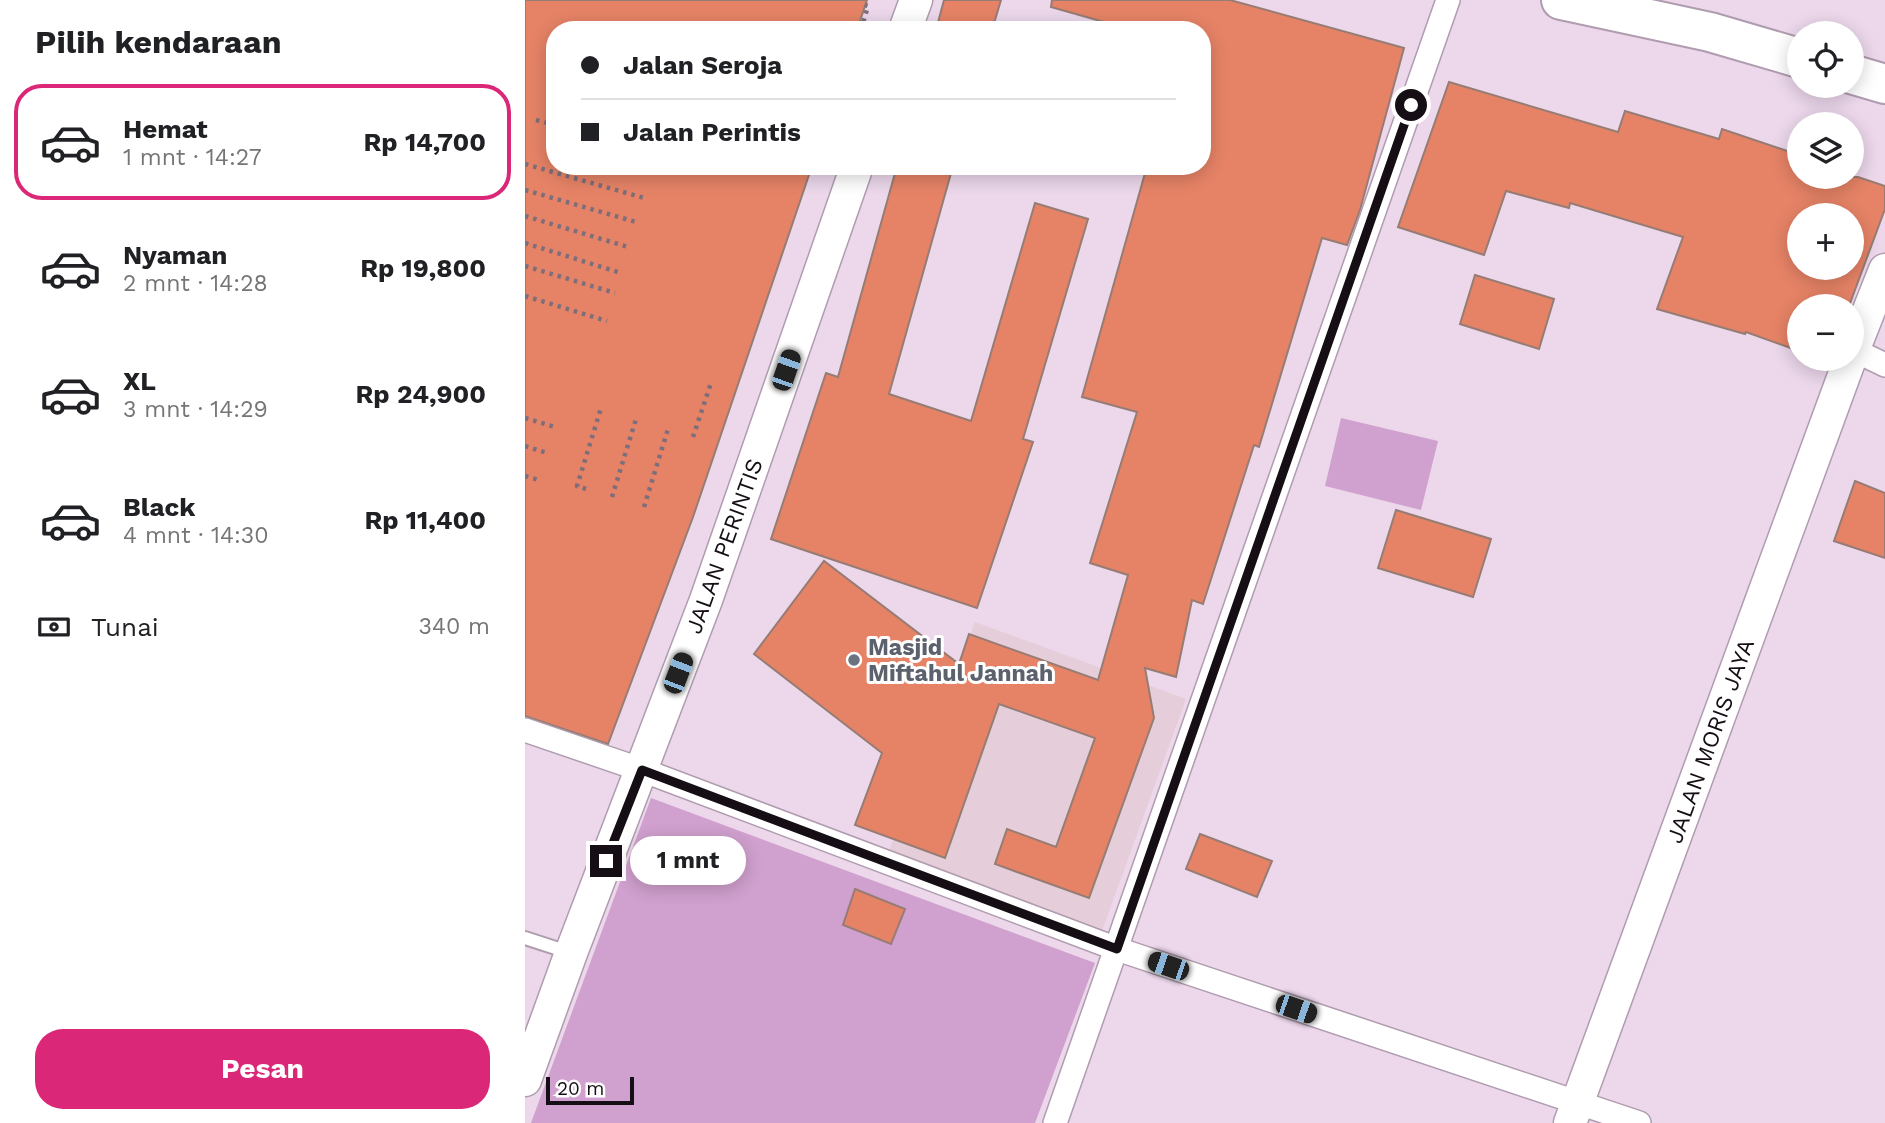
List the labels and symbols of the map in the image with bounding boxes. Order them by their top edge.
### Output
route start [1395,89,1427,121]
car [770,347,803,393]
street label: JALAN PERINTIS [680,455,769,637]
place label: Masjid Miftahul Jannah [868,634,1053,687]
street label: JALAN MORIS JAYA [1661,635,1760,847]
car [661,650,696,696]
marker: Masjid Miftahul Jannah [846,652,862,668]
callout: 1 mnt [631,836,746,886]
route end [590,845,622,877]
car [1145,949,1192,983]
car [1273,992,1320,1026]
scale bar [546,1074,633,1106]

